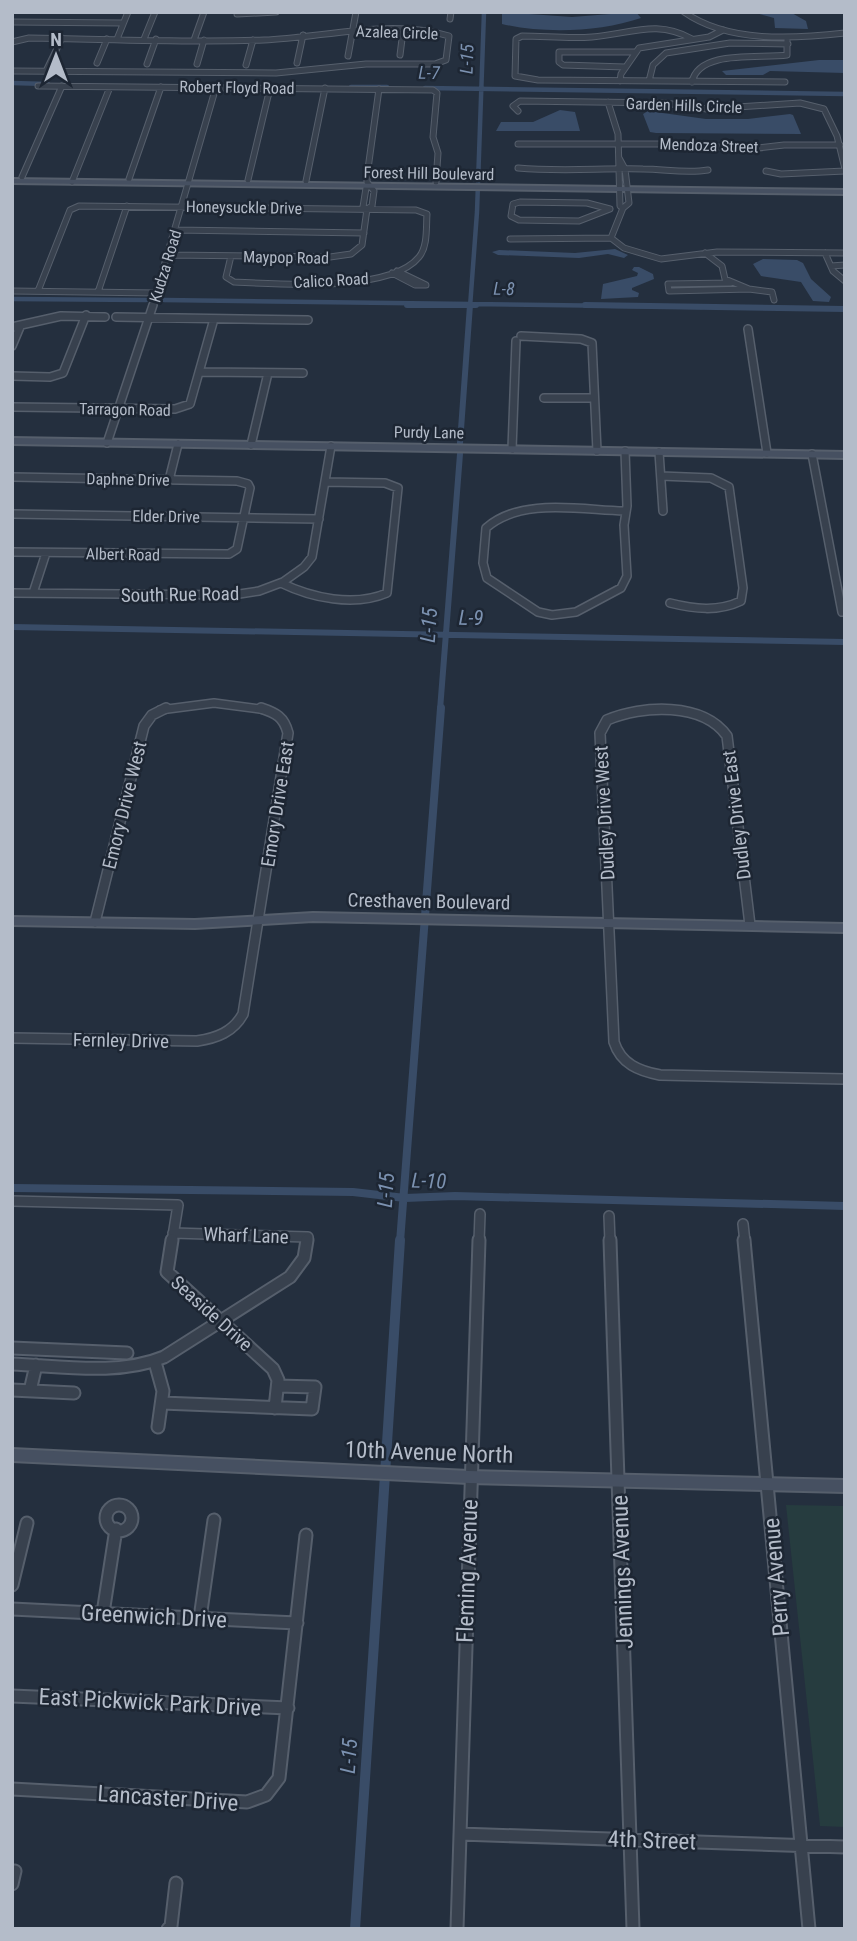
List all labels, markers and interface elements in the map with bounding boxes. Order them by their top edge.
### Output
north arrow [21,21,91,91]
street label: Azalea Circle [355,22,439,43]
text: N [50,28,62,51]
water label: L-15 [455,43,478,74]
water label: L-7 [418,62,441,83]
street label: Robert Floyd Road [179,77,295,98]
street label: Garden Hills Circle [625,94,743,117]
street label: Mendoza Street [659,134,759,157]
street label: Forest Hill Boulevard [363,163,495,184]
street label: Honeysuckle Drive [186,197,302,218]
street label: Kudza Road [145,228,185,305]
street label: Maypop Road [243,247,329,268]
street label: Calico Road [293,269,369,292]
water label: L-8 [493,278,515,299]
street label: Tarragon Road [79,399,171,420]
street label: Purdy Lane [394,422,464,443]
street label: Daphne Drive [86,469,170,490]
street label: Elder Drive [132,506,200,527]
street label: Albert Road [86,544,160,565]
street label: South Rue Road [121,582,239,607]
water label: L-15 [416,606,442,643]
water label: L-9 [458,606,484,630]
street label: Emory Drive West [97,739,152,872]
street label: Emory Drive East [256,740,299,868]
street label: Dudley Drive West [589,745,620,881]
street label: Dudley Drive East [717,749,756,881]
street label: Cresthaven Boulevard [348,889,510,914]
street label: Fernley Drive [73,1028,169,1053]
water label: L-10 [411,1168,447,1194]
water label: L-15 [373,1171,399,1208]
street label: Wharf Lane [203,1223,289,1248]
street label: Seaside Drive [166,1271,257,1356]
street label: 10th Avenue North [344,1436,514,1469]
street label: Jennings Avenue [606,1495,639,1649]
street label: Fleming Avenue [452,1499,483,1643]
street label: Perry Avenue [758,1517,795,1637]
street label: Greenwich Drive [80,1599,228,1634]
street label: East Pickwick Park Drive [38,1683,262,1722]
water label: L-15 [336,1737,362,1774]
street label: Lancaster Drive [97,1780,239,1817]
street label: 4th Street [607,1825,697,1856]

